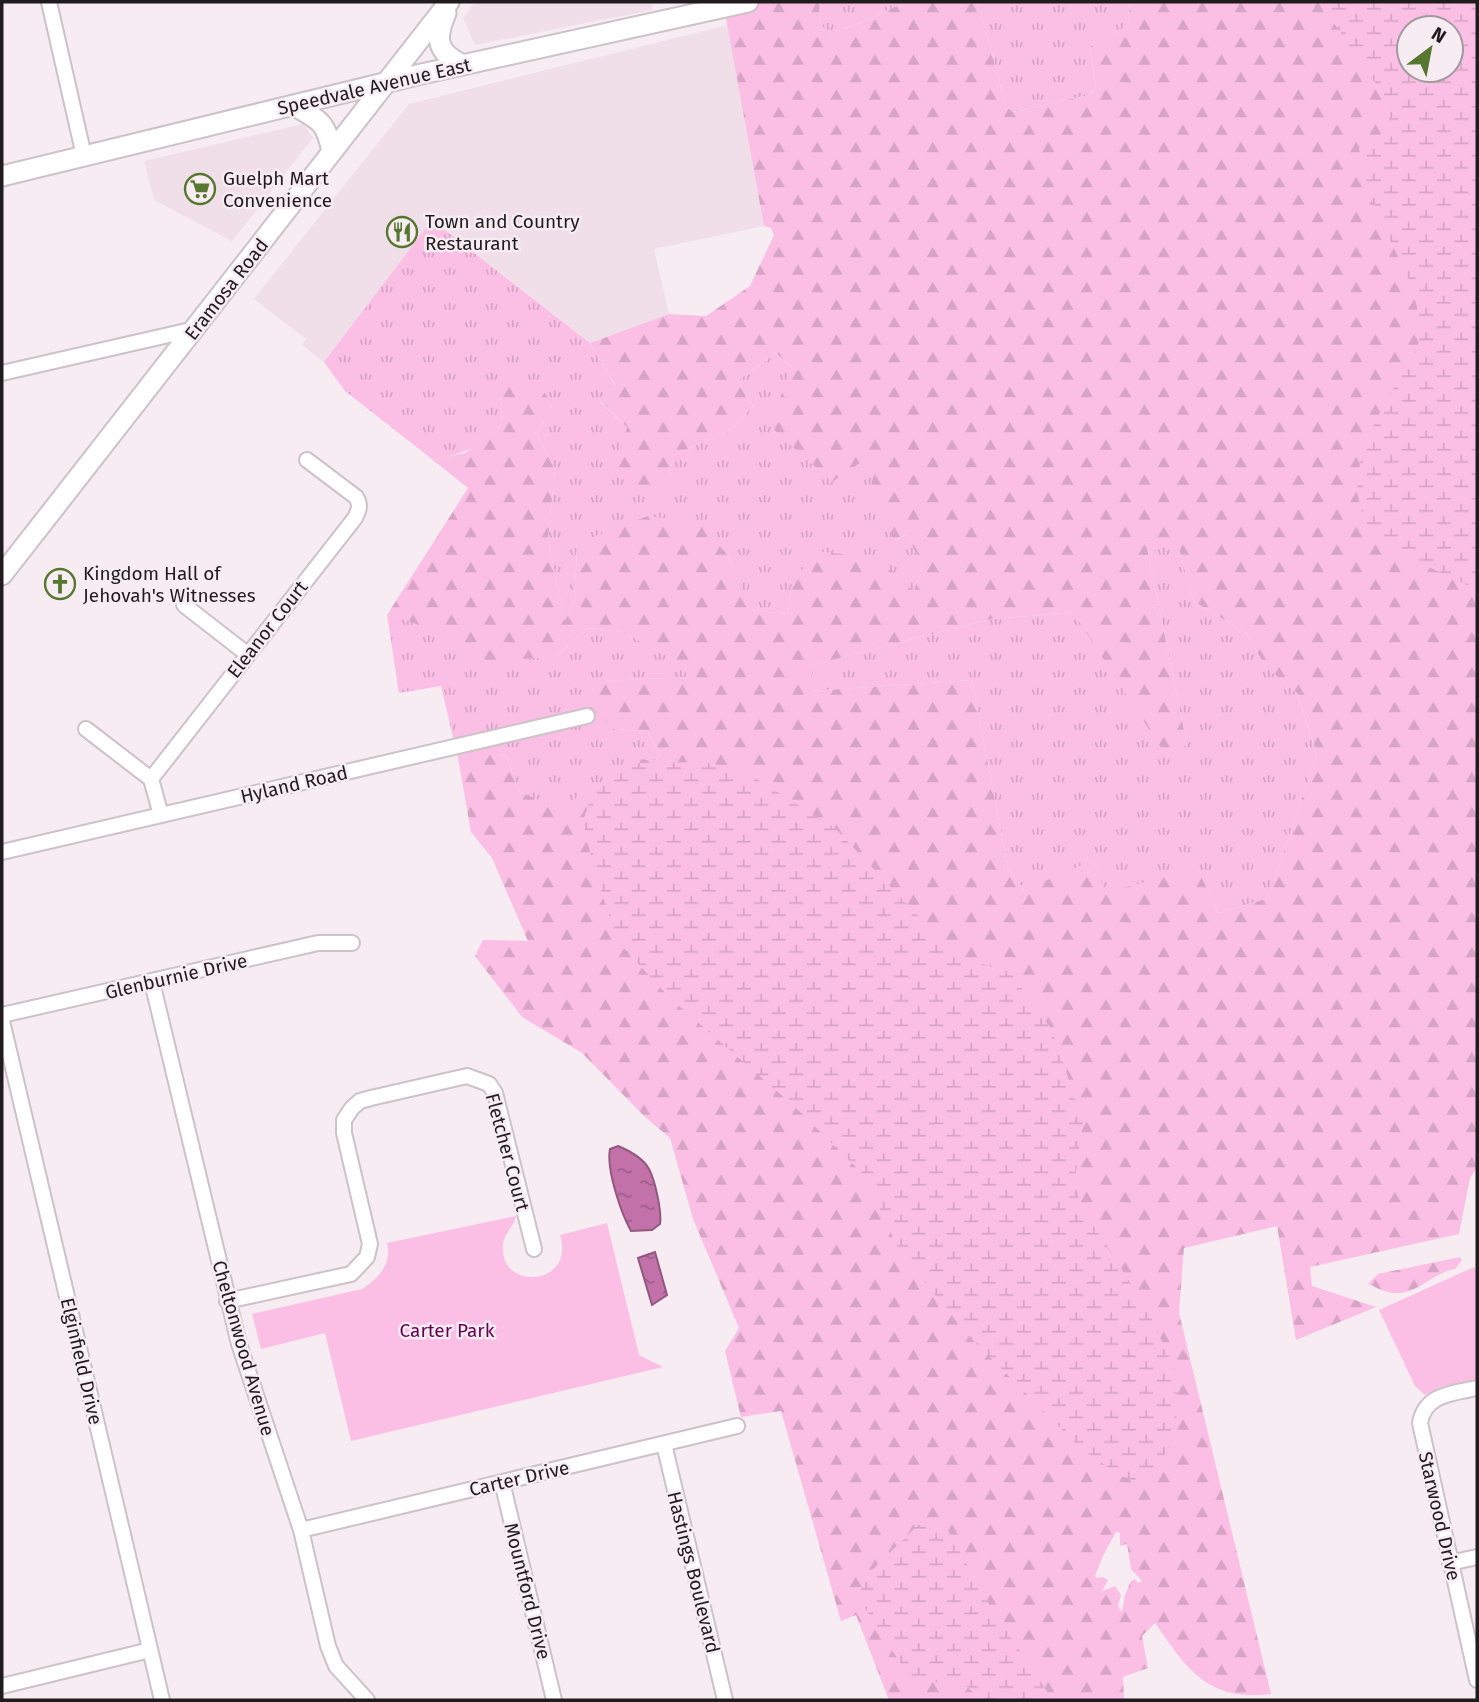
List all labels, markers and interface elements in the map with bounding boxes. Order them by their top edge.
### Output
north arrow [1395,14,1465,84]
text: N [1427,22,1450,48]
street label: Speedvale Avenue East [275,53,473,120]
place label: Guelph Mart Convenience [223,167,332,212]
supermarket icon: Guelph Mart Convenience [183,172,217,206]
place label: Town and Country Restaurant [425,210,580,255]
restaurant icon: Town and Country Restaurant [385,215,419,249]
street label: Eramosa Road [180,234,273,345]
place label: Kingdom Hall of Jehovah's Witnesses [83,562,256,607]
church icon: Kingdom Hall of Jehovah's Witnesses [43,567,77,601]
street label: Eleanor Court [222,576,313,683]
street label: Hyland Road [238,761,350,808]
street label: Glenburnie Drive [103,949,249,1004]
street label: Fletcher Court [481,1091,534,1214]
street label: Cheltonwood Avenue [207,1258,280,1439]
street label: Elginfield Drive [56,1295,107,1427]
park label: Carter Park [400,1319,495,1342]
street label: Starwood Drive [1414,1449,1466,1583]
street label: Carter Drive [467,1456,571,1501]
street label: Hastings Boulevard [662,1489,725,1655]
street label: Mountford Drive [499,1520,556,1662]

